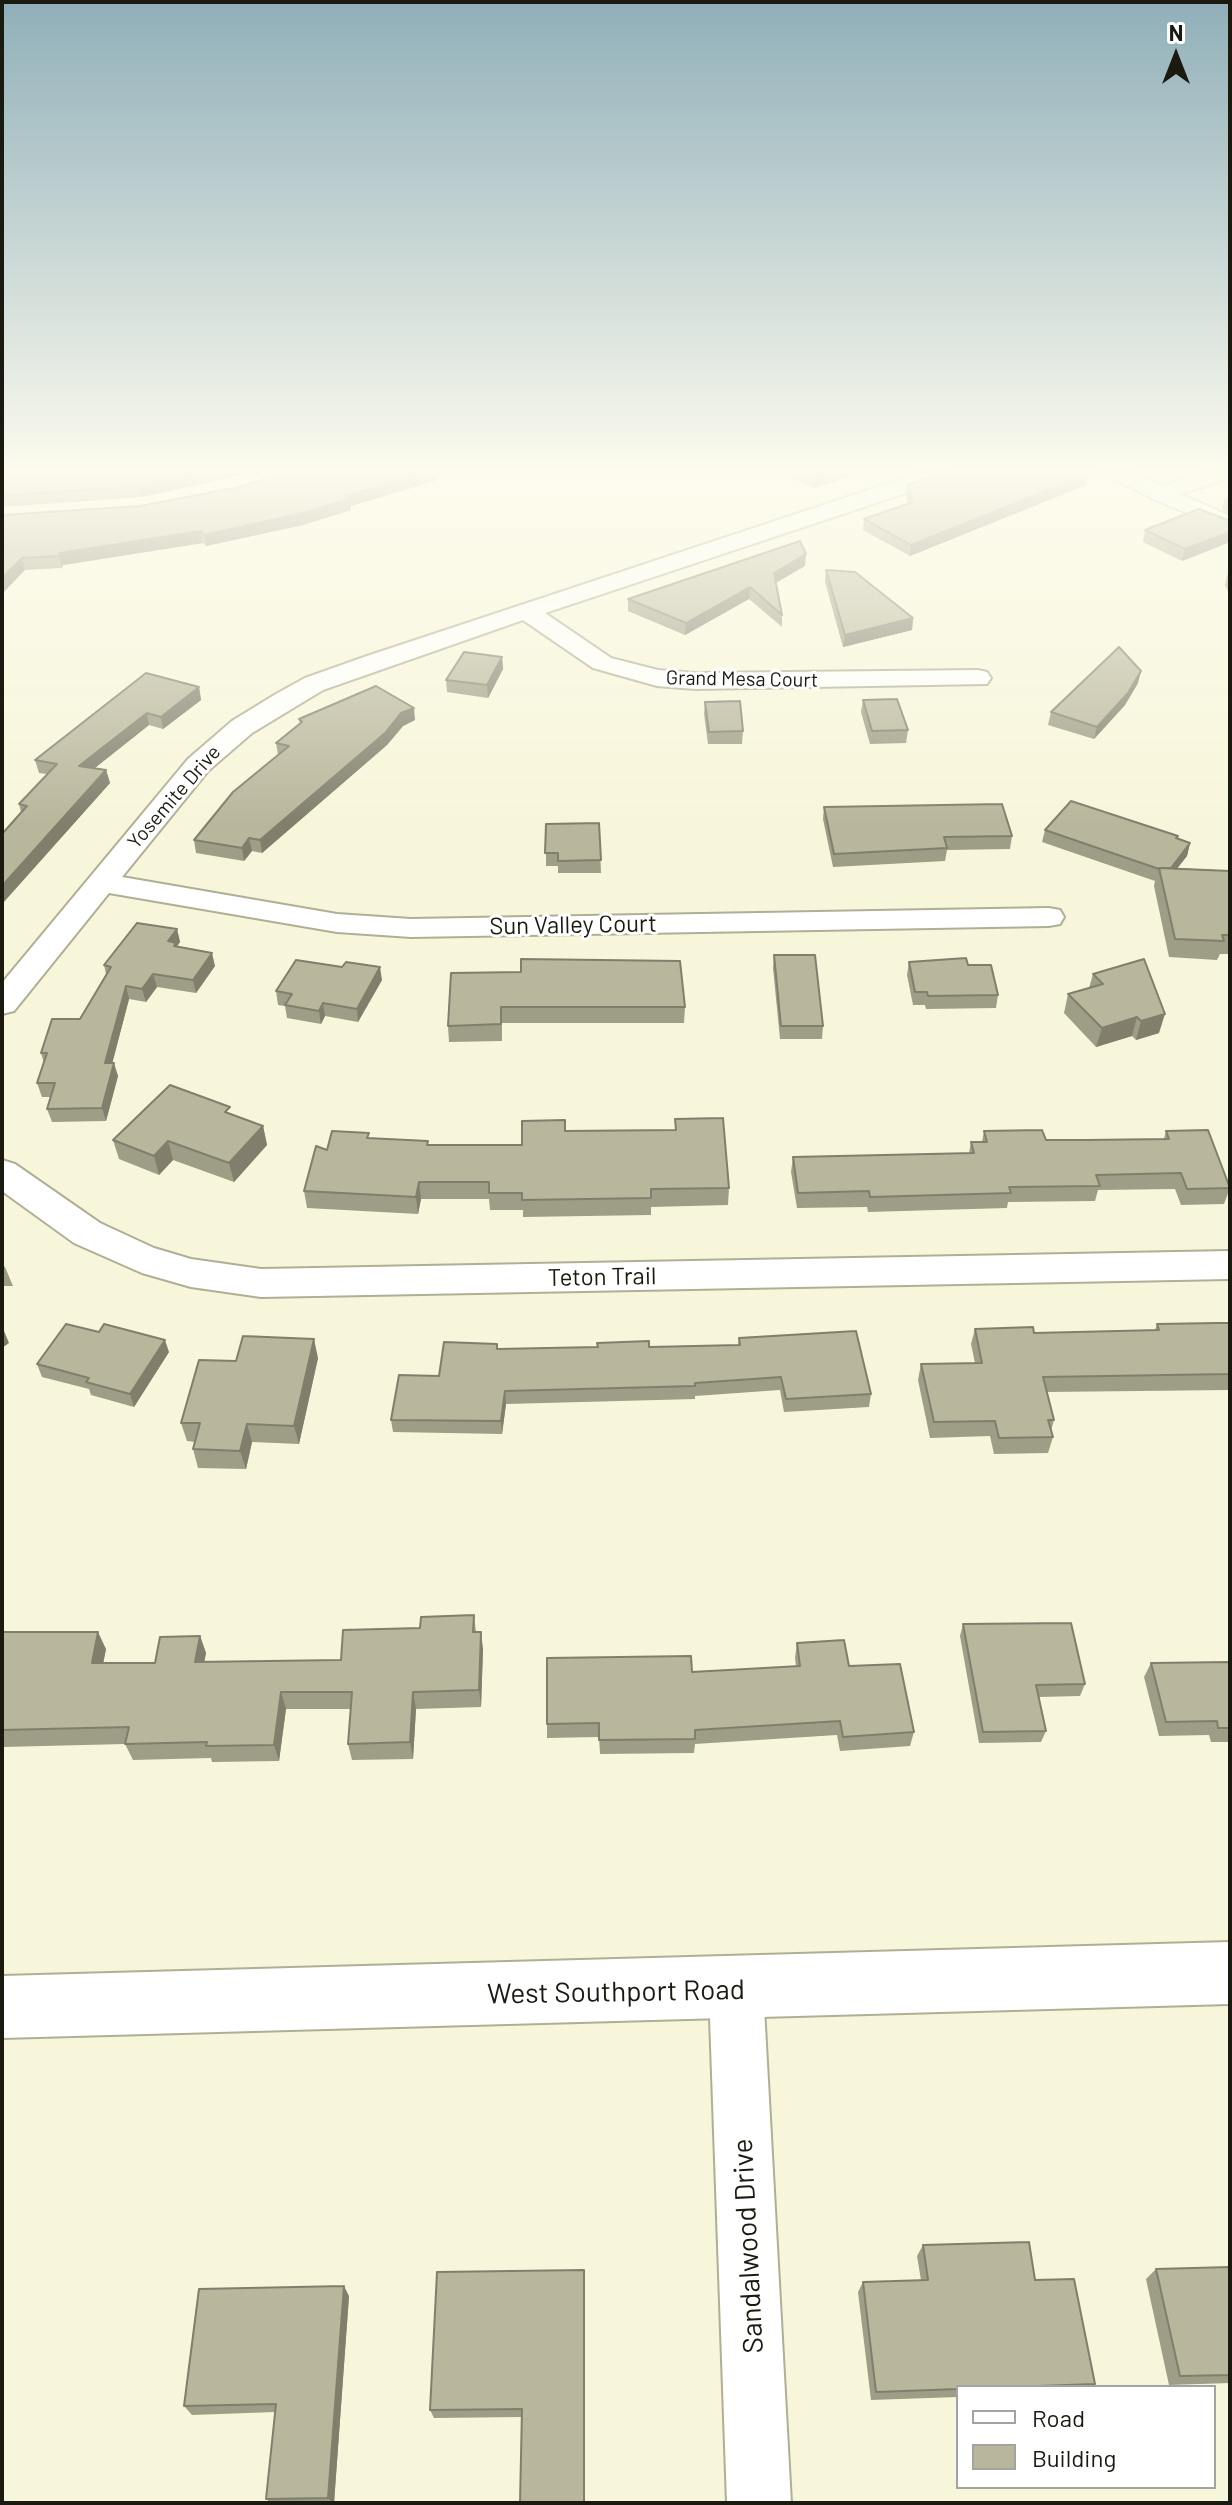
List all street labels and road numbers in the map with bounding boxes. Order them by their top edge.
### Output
street label: Grand Mesa Court [666,666,818,692]
street label: Yosemite Drive [123,740,225,854]
street label: Sun Valley Court [489,909,657,941]
street label: Teton Trail [547,1262,657,1292]
street label: West Southport Road [487,1973,745,2011]
street label: Sandalwood Drive [726,2138,770,2354]

